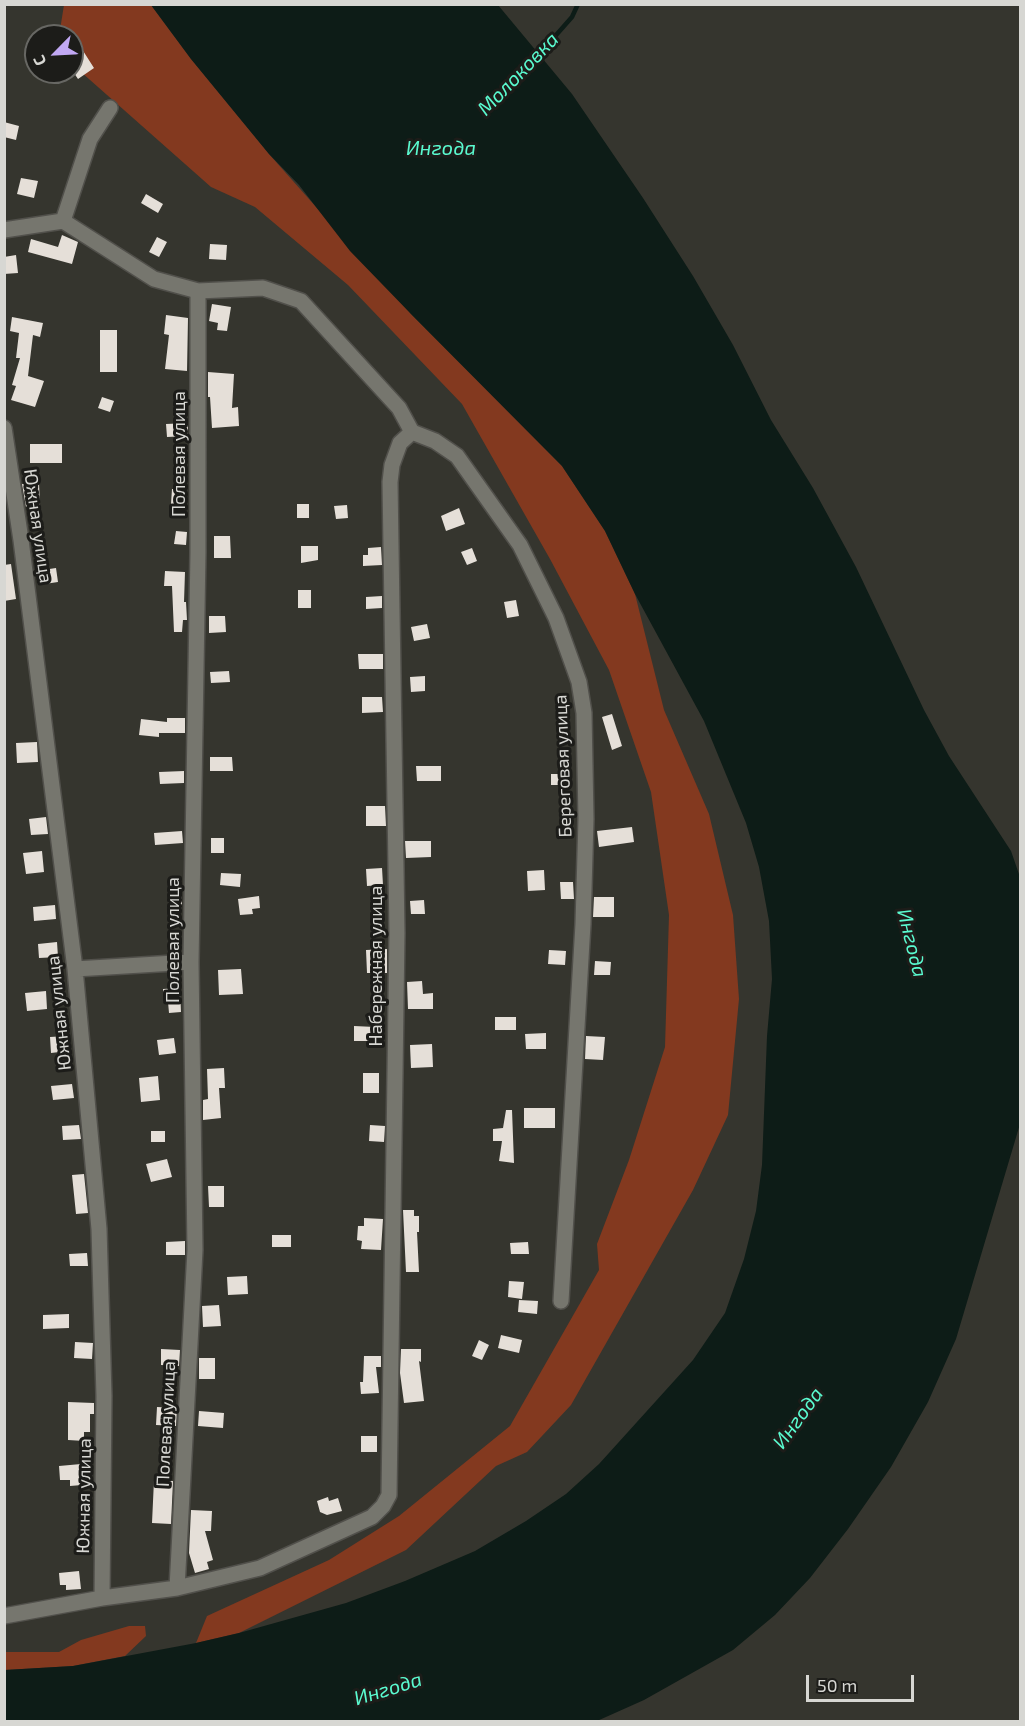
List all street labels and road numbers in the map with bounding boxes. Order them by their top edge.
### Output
street label: Полевая улица [168,391,190,517]
street label: Южная улица [19,467,57,585]
street label: Береговая улица [550,694,576,838]
street label: Полевая улица [162,877,184,1003]
street label: Набережная улица [365,886,387,1046]
street label: Южная улица [42,955,76,1071]
street label: Полевая улица [152,1361,180,1487]
street label: Южная улица [72,1438,96,1554]

